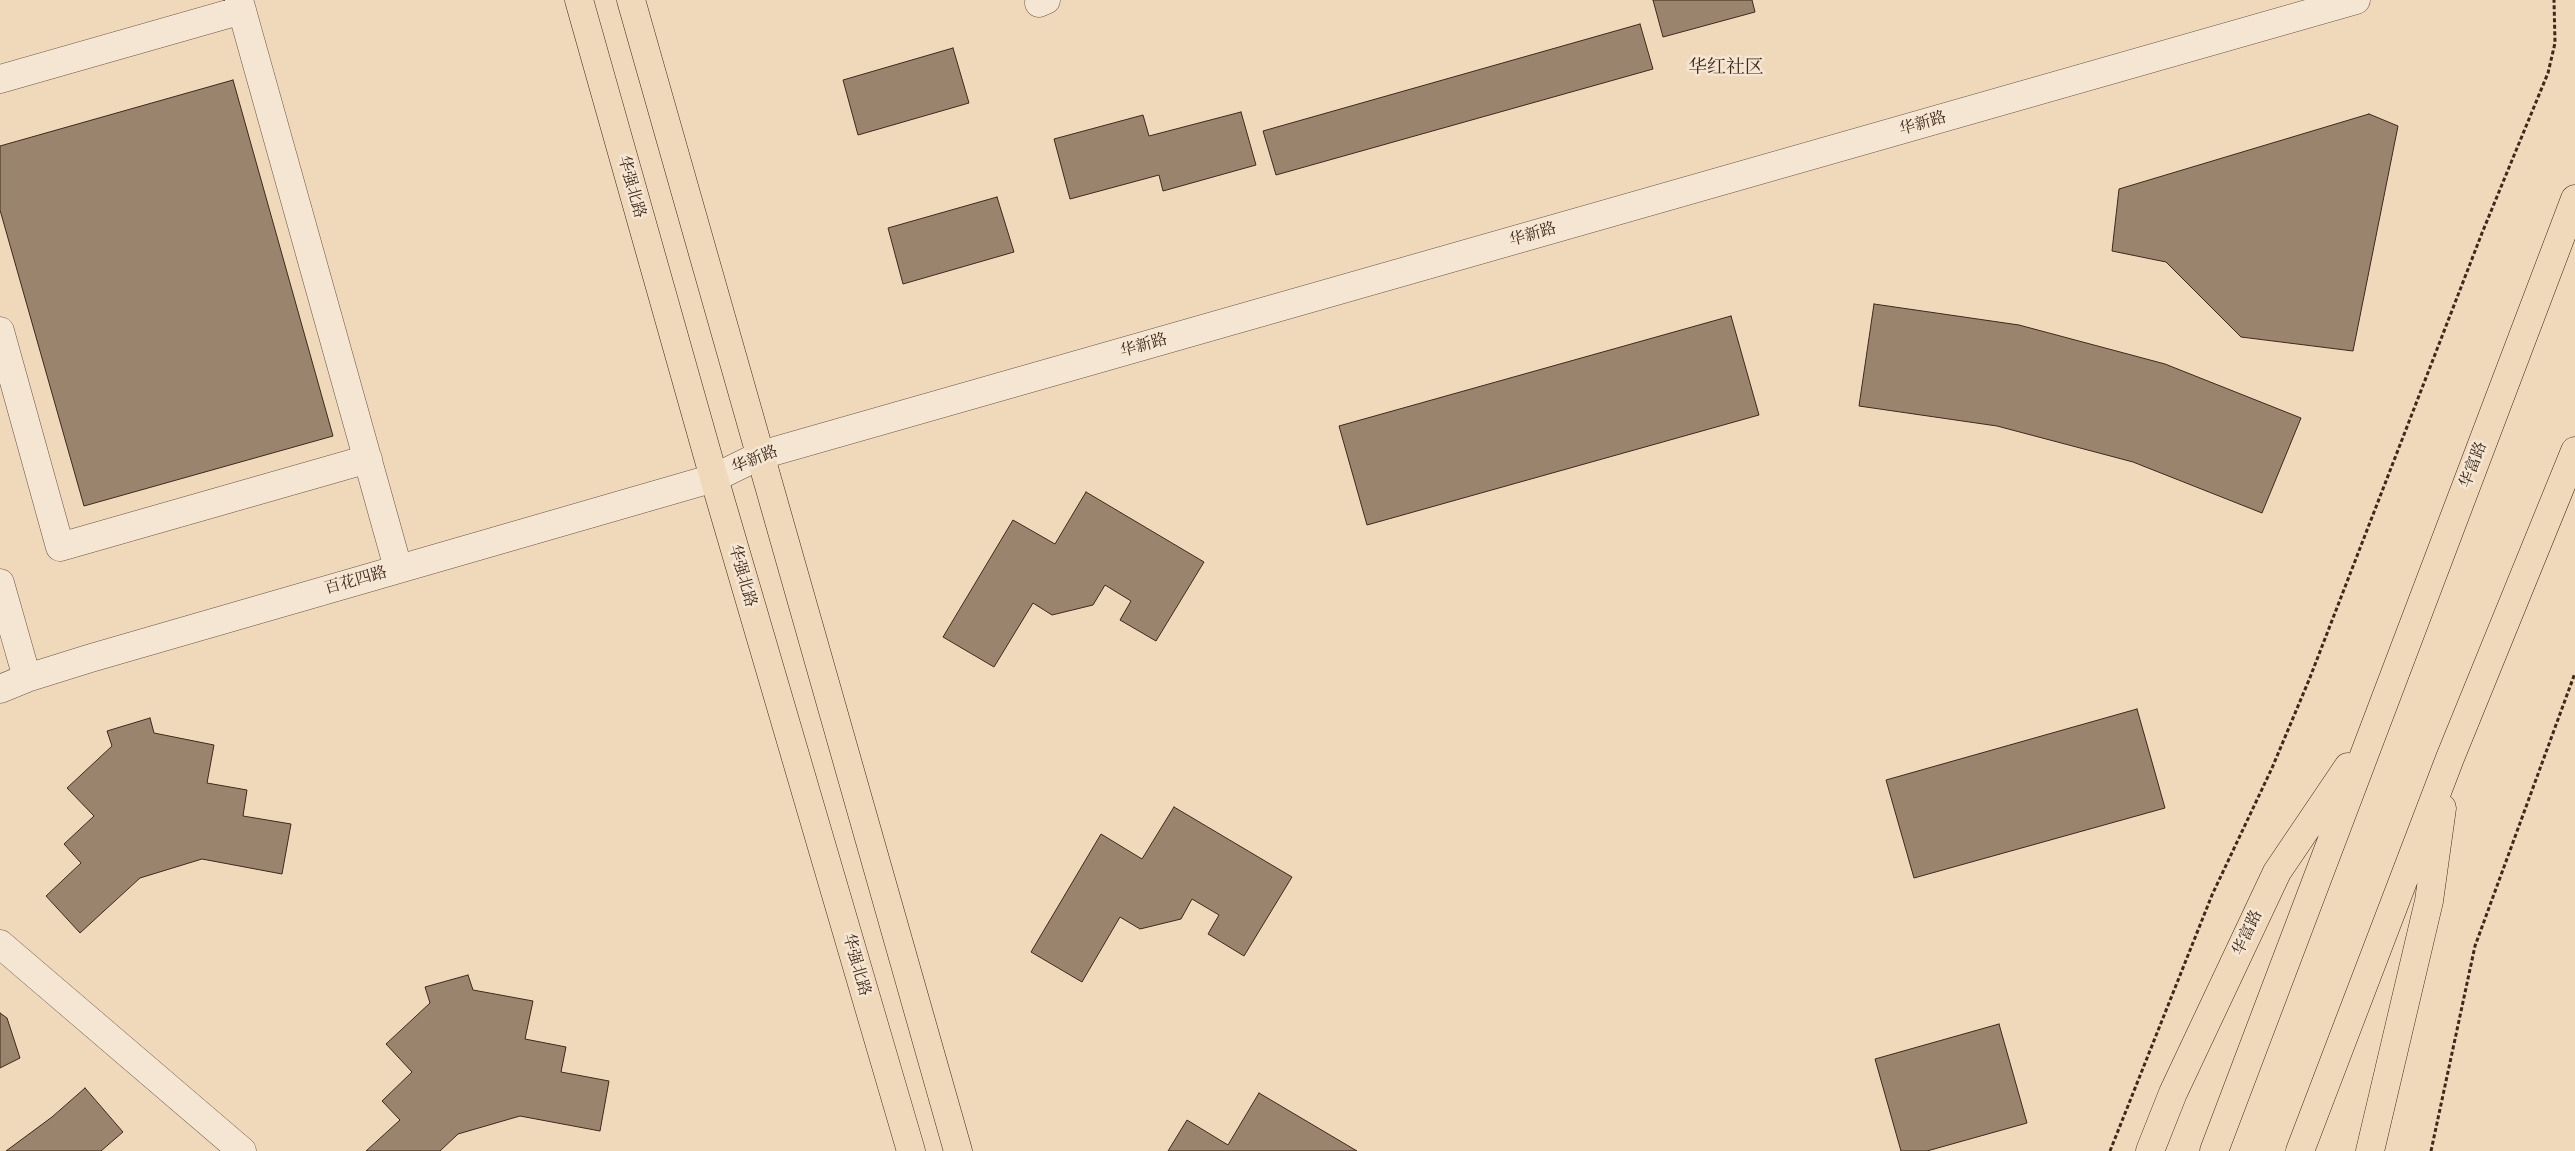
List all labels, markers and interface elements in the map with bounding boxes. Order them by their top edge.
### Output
district label: 华红社区 [1688,57,1764,79]
street label: 华新路 [1897,108,1949,140]
street label: 华强北路 [613,154,649,220]
street label: 华新路 [1507,219,1559,251]
street label: 华新路 [1118,330,1170,362]
street label: 华富路 [2456,439,2492,491]
street label: 华新路 [729,442,781,478]
street label: 华强北路 [724,543,760,609]
street label: 百花四路 [323,563,389,599]
street label: 华富路 [2229,907,2267,959]
street label: 华强北路 [838,932,874,998]

